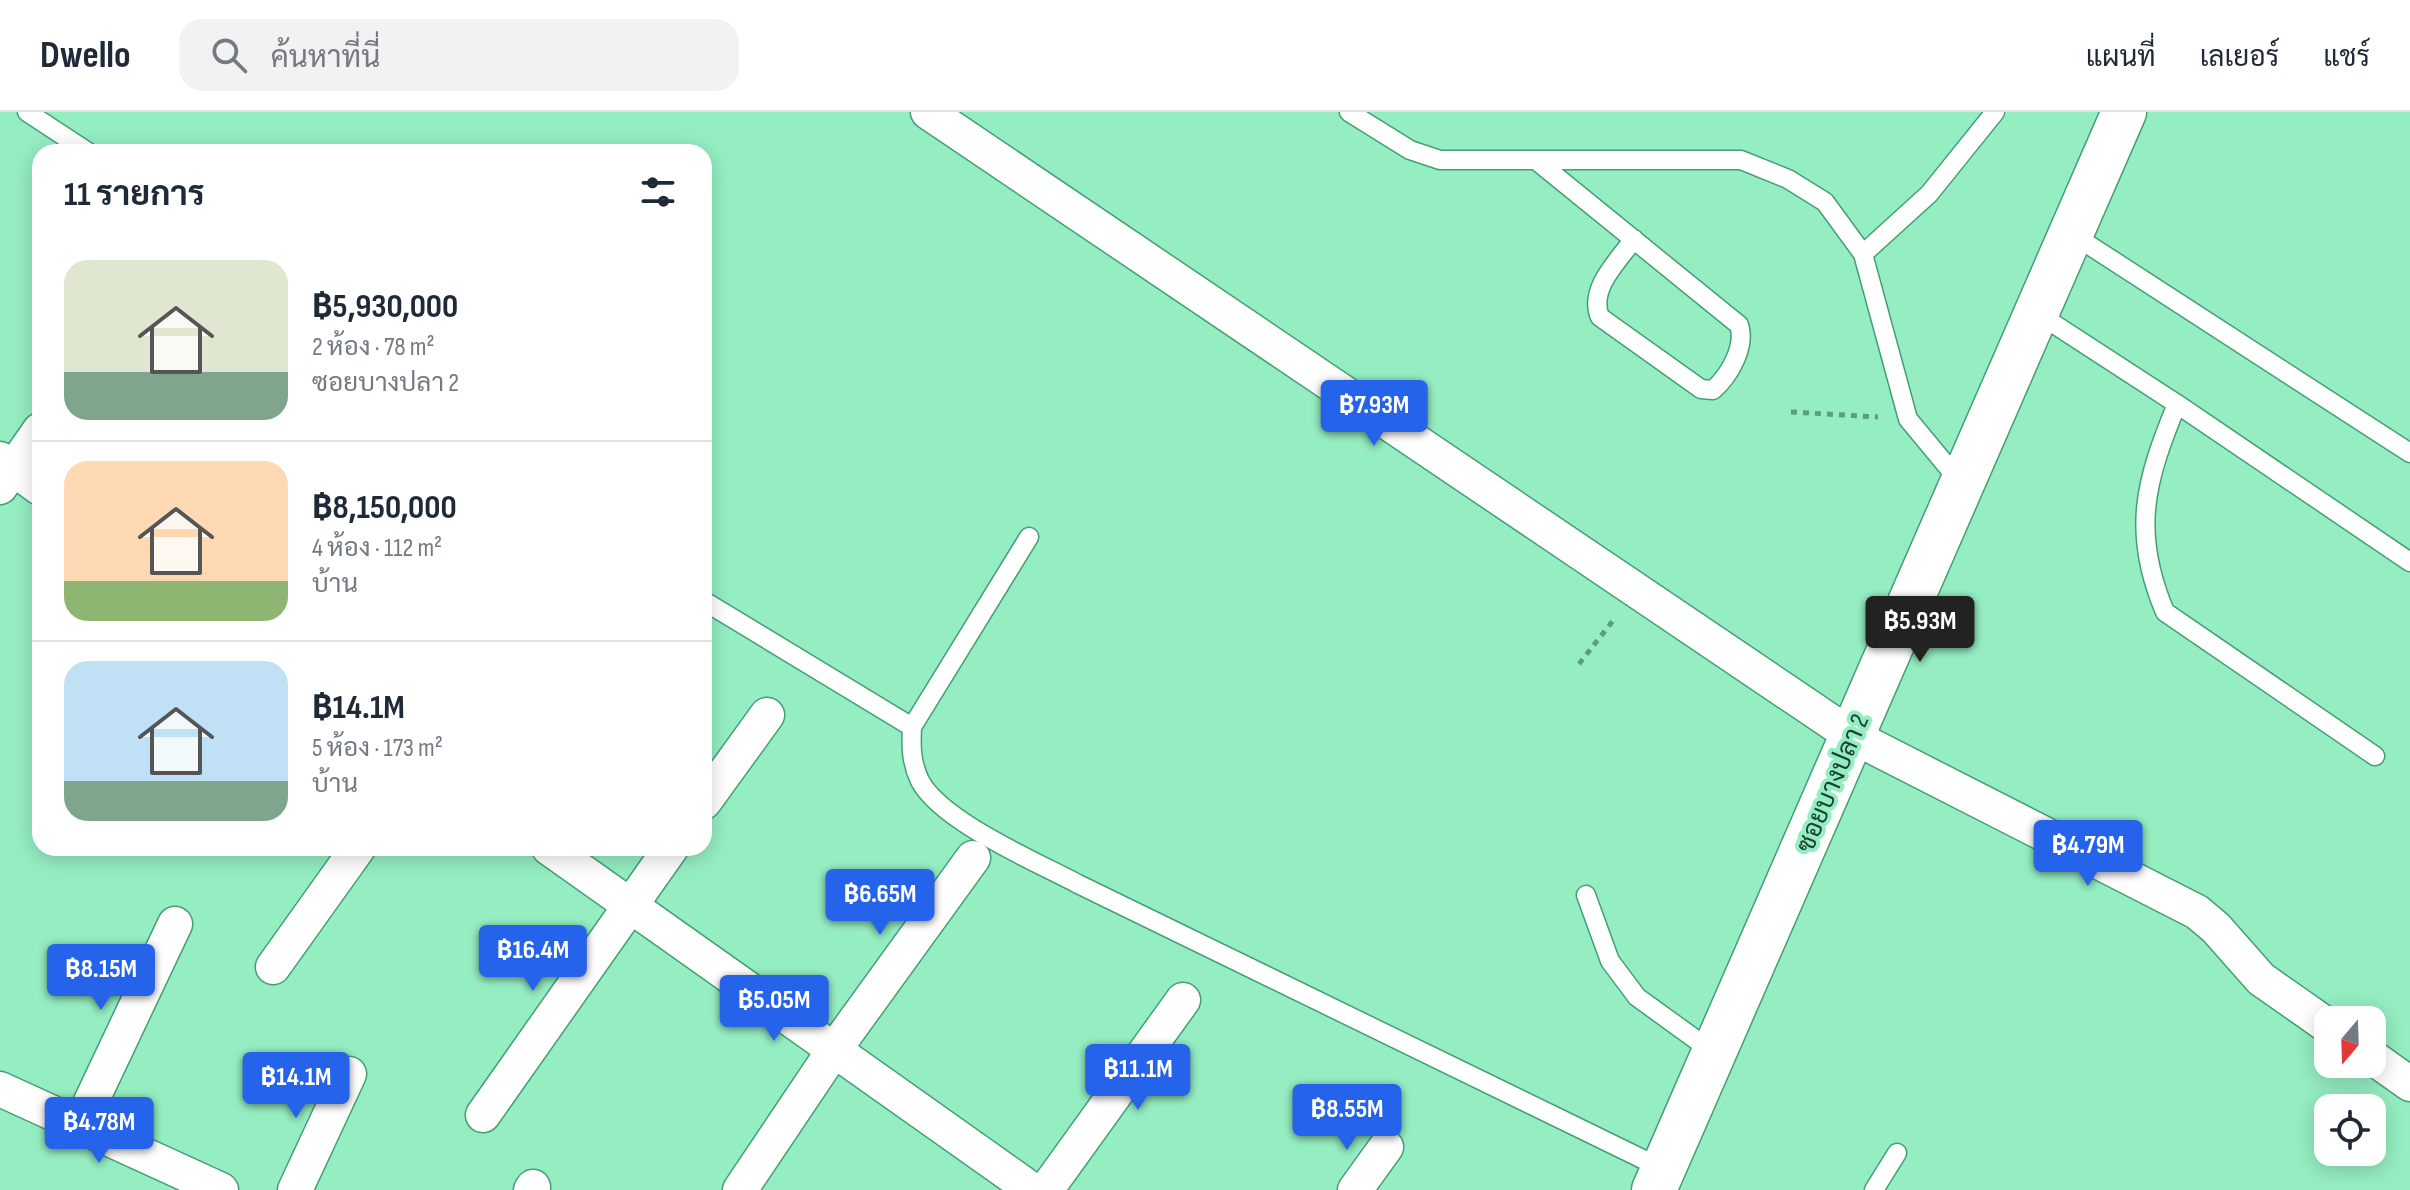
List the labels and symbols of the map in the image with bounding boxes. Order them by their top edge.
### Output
pin: ฿7.93M [1309,380,1439,448]
pin: ฿5.93M [1855,596,1985,664]
street label: ซอยบางปลา 2 [1790,710,1876,857]
pin: ฿4.79M [2023,820,2153,888]
pin: ฿6.65M [815,869,945,937]
pin: ฿16.4M [468,925,598,993]
pin: ฿8.15M [36,944,166,1012]
pin: ฿5.05M [709,975,839,1043]
north arrow [2314,1006,2386,1078]
pin: ฿11.1M [1073,1044,1203,1112]
pin: ฿14.1M [231,1052,361,1120]
pin: ฿8.55M [1282,1084,1412,1152]
pin: ฿4.78M [34,1097,164,1165]

